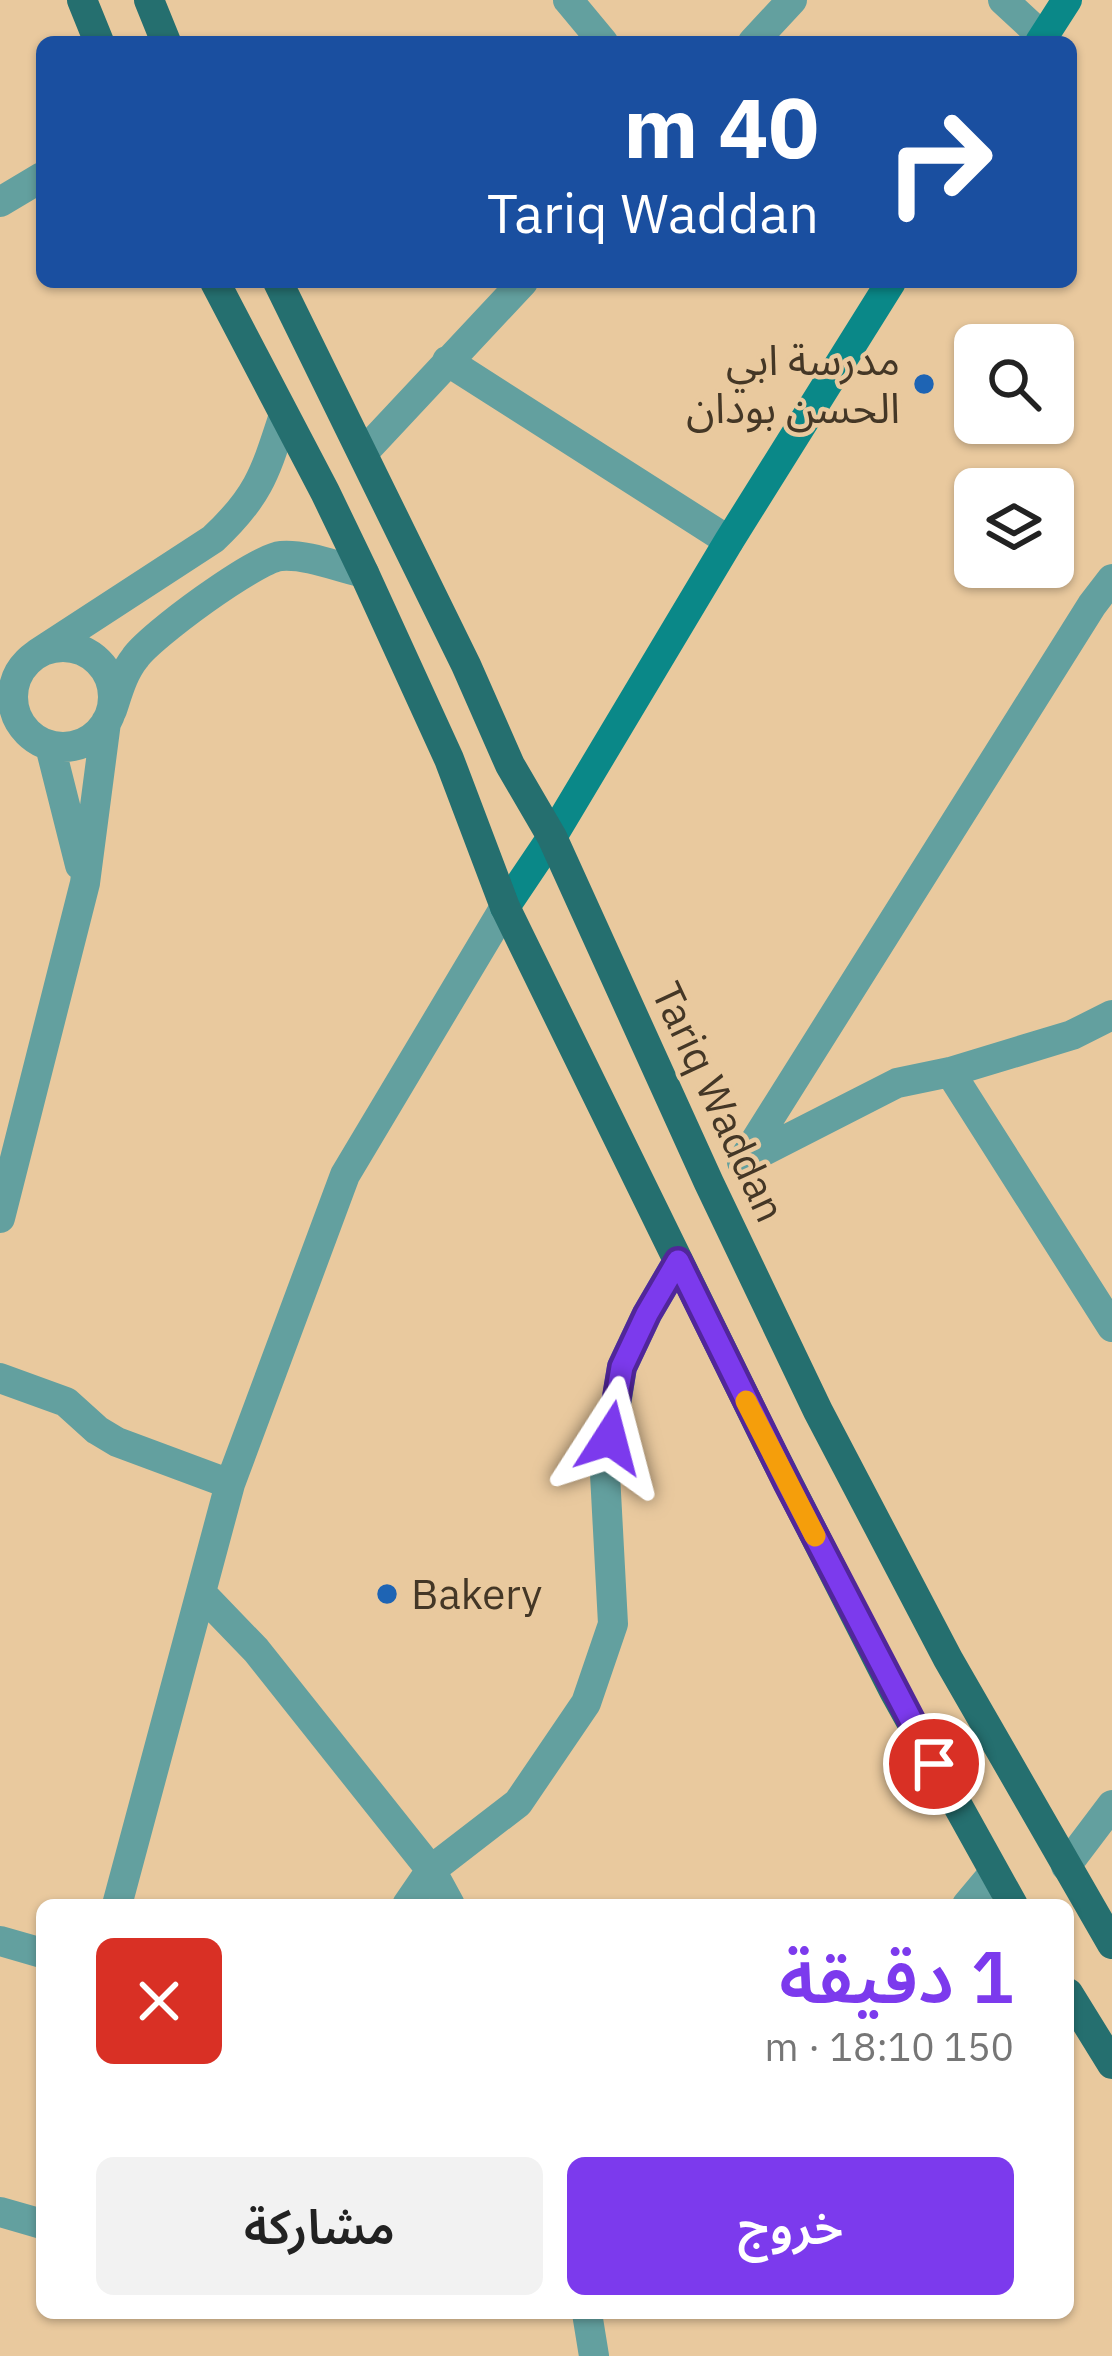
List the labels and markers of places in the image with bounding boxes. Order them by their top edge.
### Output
place label: مدرسة ابي الحسن بودان [686,332,900,435]
marker: مدرسة ابي الحسن بودان [911,371,937,397]
place label: Bakery [411,1566,542,1621]
marker: Bakery [374,1581,400,1607]
pin [883,1713,985,1815]

